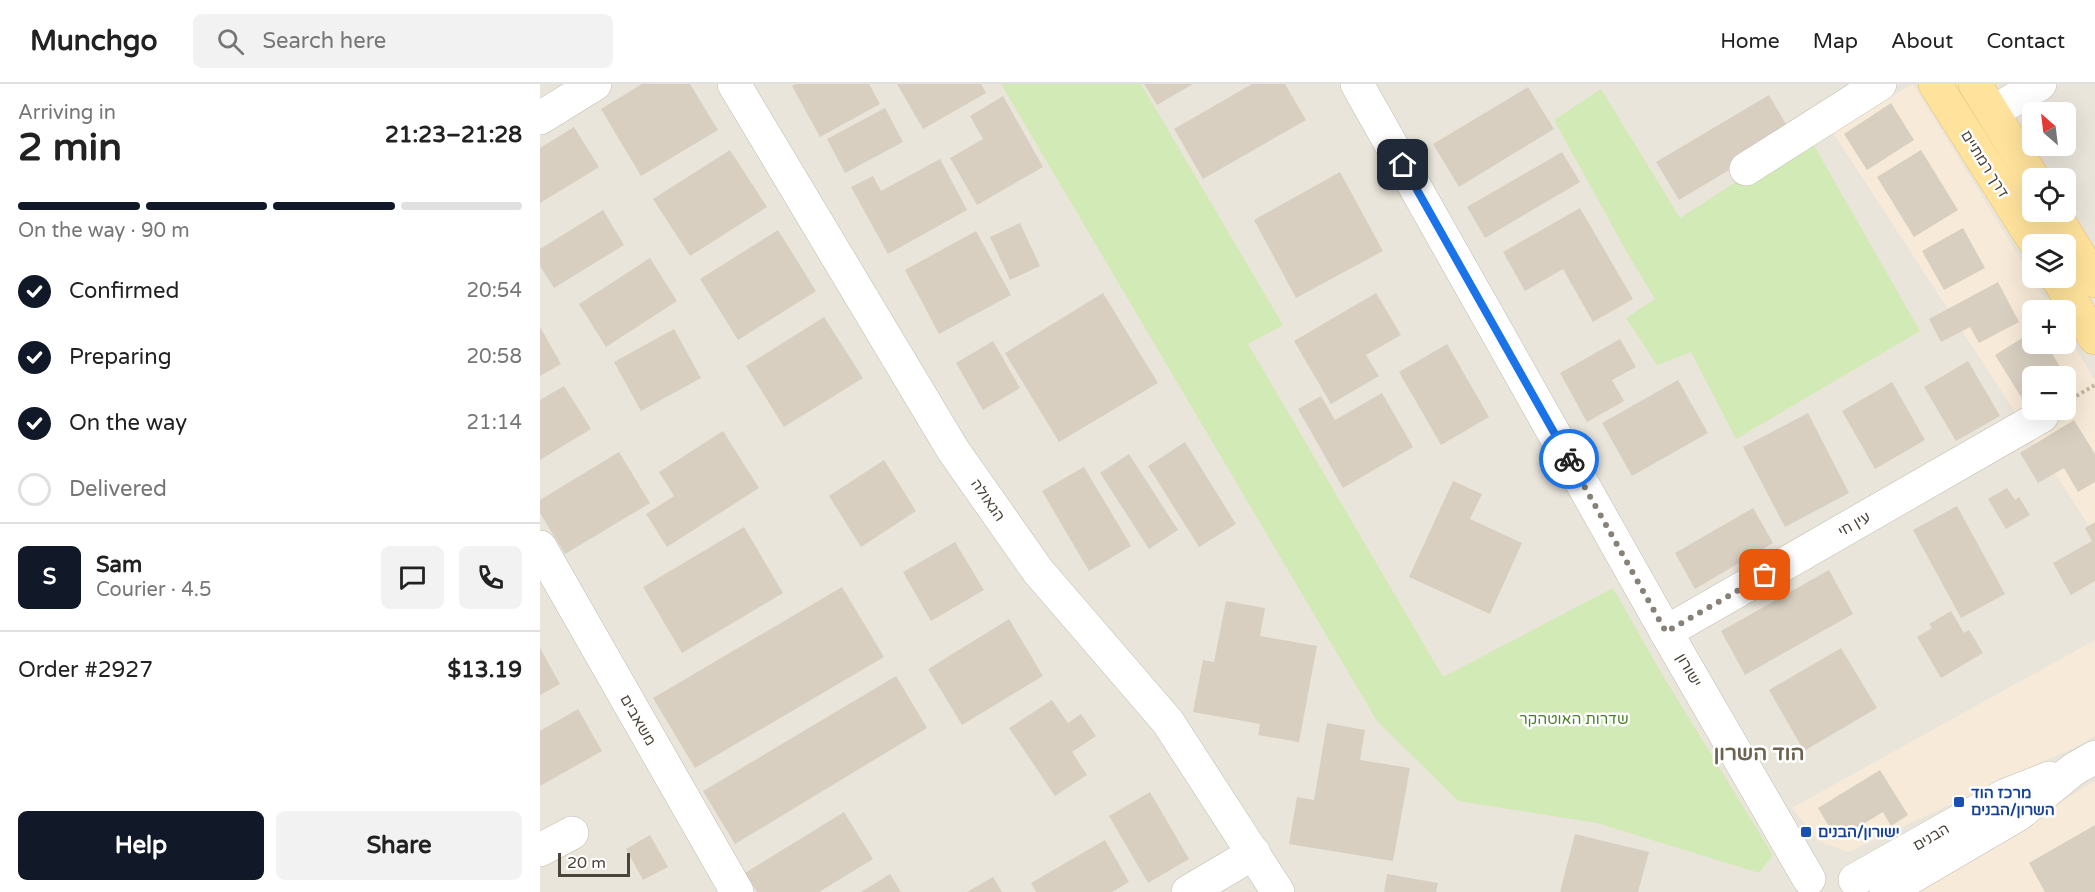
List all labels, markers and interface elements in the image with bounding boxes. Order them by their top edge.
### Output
search box [193,14,613,68]
text: Munchgo [30,24,157,58]
icon: search [214,25,247,58]
text: Search here [262,28,386,54]
text: Home [1720,29,1780,54]
text: Map [1813,29,1858,54]
text: About [1891,29,1953,54]
text: Contact [1986,29,2065,54]
text: Arriving in [18,101,116,125]
north arrow [2022,102,2076,156]
map controls [2022,102,2076,420]
text: 21:23–21:28 [385,122,522,148]
text: 2 min [18,124,122,171]
street label: דרך רמתיים [1957,127,2013,201]
pin [1377,139,1428,190]
icon: home [1386,148,1419,181]
button: locate [2022,168,2076,222]
text: On the way · 90 m [18,219,190,243]
button: layers [2022,234,2076,288]
icon: check [18,275,51,308]
text: Confirmed [69,278,179,304]
text: 20:54 [467,279,522,303]
button: + [2022,300,2076,354]
icon: check [18,341,51,374]
text: Preparing [69,344,172,370]
text: 20:58 [467,345,522,369]
button: − [2022,366,2076,420]
icon: check [18,407,51,440]
text: On the way [69,410,187,436]
text: 21:14 [467,411,522,435]
courier [1539,429,1599,489]
icon: bike [1553,443,1586,476]
street label: הגאולה [967,475,1009,525]
text: Delivered [69,476,167,502]
street label: עין חי [1835,508,1873,540]
button: chat [381,546,444,609]
button: phone [459,546,522,609]
pin [1739,549,1790,600]
text: Sam [96,552,142,578]
icon: bag [1748,558,1781,591]
text: S [43,564,56,590]
text: Courier · 4.5 [96,578,211,602]
street label: ישורון [1672,650,1706,690]
text: Order #2927 [18,657,153,683]
text: $13.19 [447,657,522,683]
street label: משאבים [616,691,660,749]
park label: שדרות האוטהקר [1519,710,1629,728]
district label: הוד השרון [1714,741,1804,766]
place label: מרכז הוד השרון/הבנים [1971,784,2055,819]
marker: מרכז הוד השרון/הבנים [1952,795,1966,809]
button: Help [18,811,264,880]
button: Share [276,811,522,880]
street label: הבנים [1910,819,1952,855]
place label: ישורון/הבנים [1818,823,1900,841]
marker: ישורון/הבנים [1799,825,1813,839]
scale bar [558,850,630,878]
text: 20 m [567,853,606,873]

